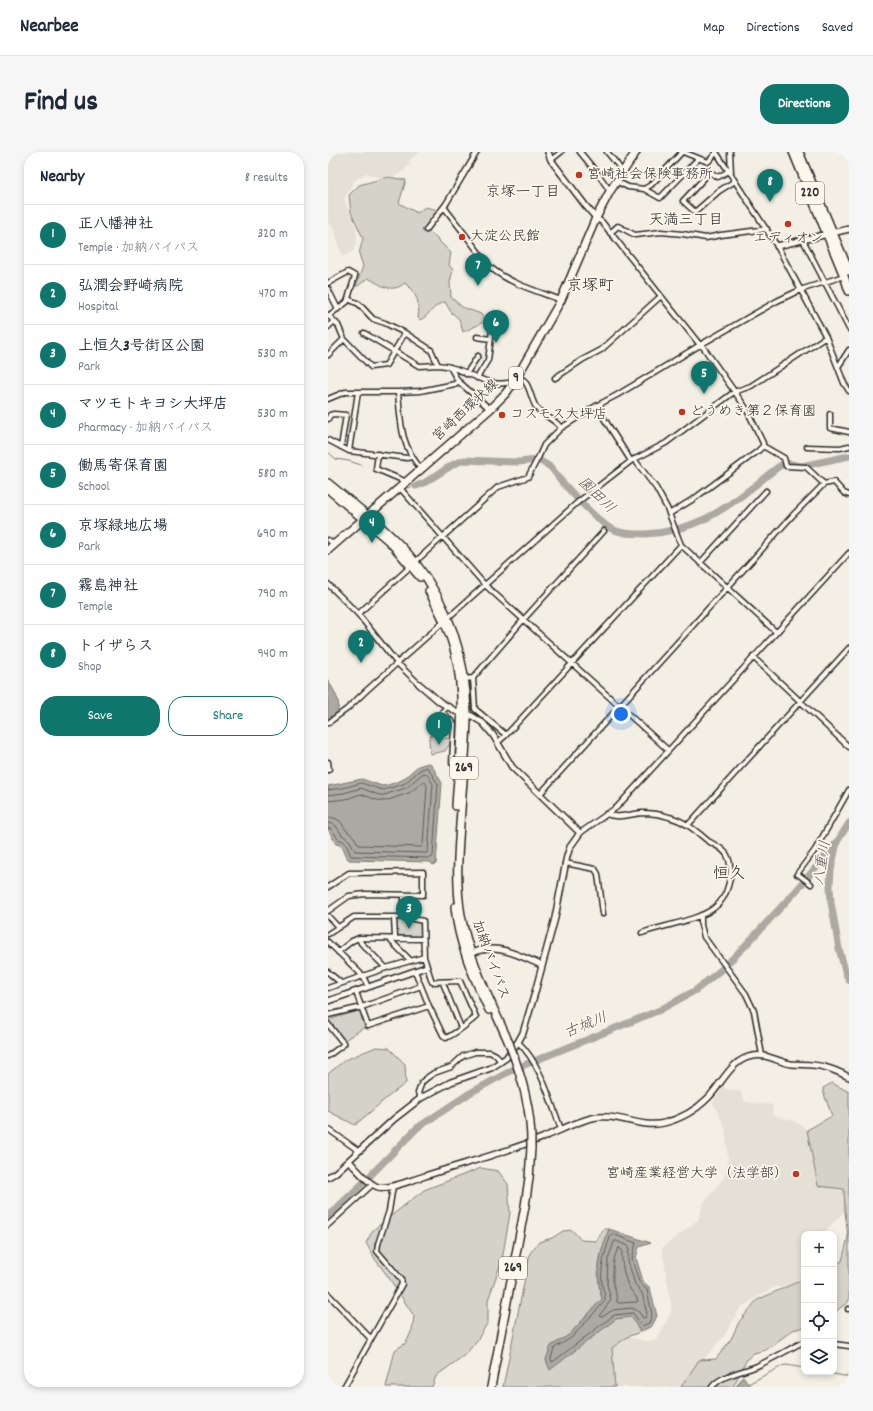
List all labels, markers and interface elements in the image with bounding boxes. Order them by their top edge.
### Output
text: Nearbee [20,14,79,41]
text: Map [703,18,725,38]
text: Directions [747,18,800,38]
text: Saved [822,18,853,38]
text: Find us [24,84,98,124]
button: Directions [760,84,849,124]
place label: 宮崎社会保険事務所 [587,165,713,185]
text: Nearby [40,166,84,190]
text: 8 results [245,169,288,188]
pin: 8 [757,169,783,202]
marker: 宮崎社会保険事務所 [574,170,584,180]
district label: 京塚一丁目 [485,182,561,204]
road number: 220 [796,182,824,204]
district label: 天満三丁目 [648,210,724,232]
text: 正八幡神社 [78,214,153,236]
marker: エディオン [783,219,793,229]
text: 1 [52,225,54,244]
text: 320 m [258,225,288,244]
place label: 大淀公民館 [470,227,540,247]
place label: エディオン [753,229,823,249]
marker: 大淀公民館 [457,232,467,242]
text: Temple · 加納バイパス [78,239,199,258]
pin: 7 [465,253,491,286]
district label: 京塚町 [566,275,614,298]
text: 弘潤会野崎病院 [78,276,183,298]
text: 2 [50,285,56,304]
text: 470 m [259,285,288,304]
text: Hospital [78,298,118,317]
pin: 6 [483,310,509,343]
text: 上恒久3号街区公園 [78,336,205,358]
text: 3 [50,345,56,364]
text: 530 m [257,345,288,364]
text: Park [78,358,100,377]
pin: 5 [691,361,717,394]
road number: 9 [509,367,523,389]
street label: 宮崎西環状線 [428,375,504,447]
text: マツモトキヨシ大坪店 [78,394,228,416]
place label: どうめき第２保育園 [690,402,816,422]
text: 4 [50,405,56,424]
text: 530 m [257,405,288,424]
place label: コスモス大坪店 [510,405,607,425]
marker: どうめき第２保育園 [677,407,687,417]
marker: コスモス大坪店 [497,410,507,420]
text: Pharmacy · 加納バイパス [78,419,213,438]
text: 働馬寄保育園 [78,456,168,478]
text: 5 [50,465,56,484]
text: 580 m [258,465,288,484]
water label: 園田川 [572,472,620,520]
text: School [78,478,110,497]
pin: 4 [359,510,385,543]
text: 京塚緑地広場 [78,516,168,538]
text: 6 [50,525,56,544]
text: 690 m [257,525,288,544]
text: Park [78,538,100,557]
text: 霧島神社 [78,576,138,598]
text: 7 [51,585,55,604]
text: 790 m [258,585,288,604]
text: Temple [78,598,113,617]
pin: 2 [348,630,374,663]
text: トイザらス [78,636,153,658]
text: 8 [50,645,56,664]
text: 940 m [258,645,288,664]
text: Shop [78,658,101,677]
button: Save [40,696,160,736]
button: Share [168,696,288,736]
your location [611,704,631,724]
pin: 1 [426,712,452,745]
road number: 269 [450,757,478,779]
water label: 八重川 [809,839,837,887]
district label: 恒久 [713,863,745,886]
pin: 3 [396,896,422,929]
street label: 加納バイパス [466,917,514,1003]
water label: 古城川 [561,1007,611,1045]
place label: 宮崎産業経営大学（法学部） [606,1164,788,1184]
marker: 宮崎産業経営大学（法学部） [791,1169,801,1179]
map controls [801,1231,837,1375]
button: + [801,1231,837,1267]
road number: 269 [499,1257,527,1279]
button: − [801,1267,837,1303]
button: locate [801,1303,837,1339]
button: layers [801,1339,837,1375]

